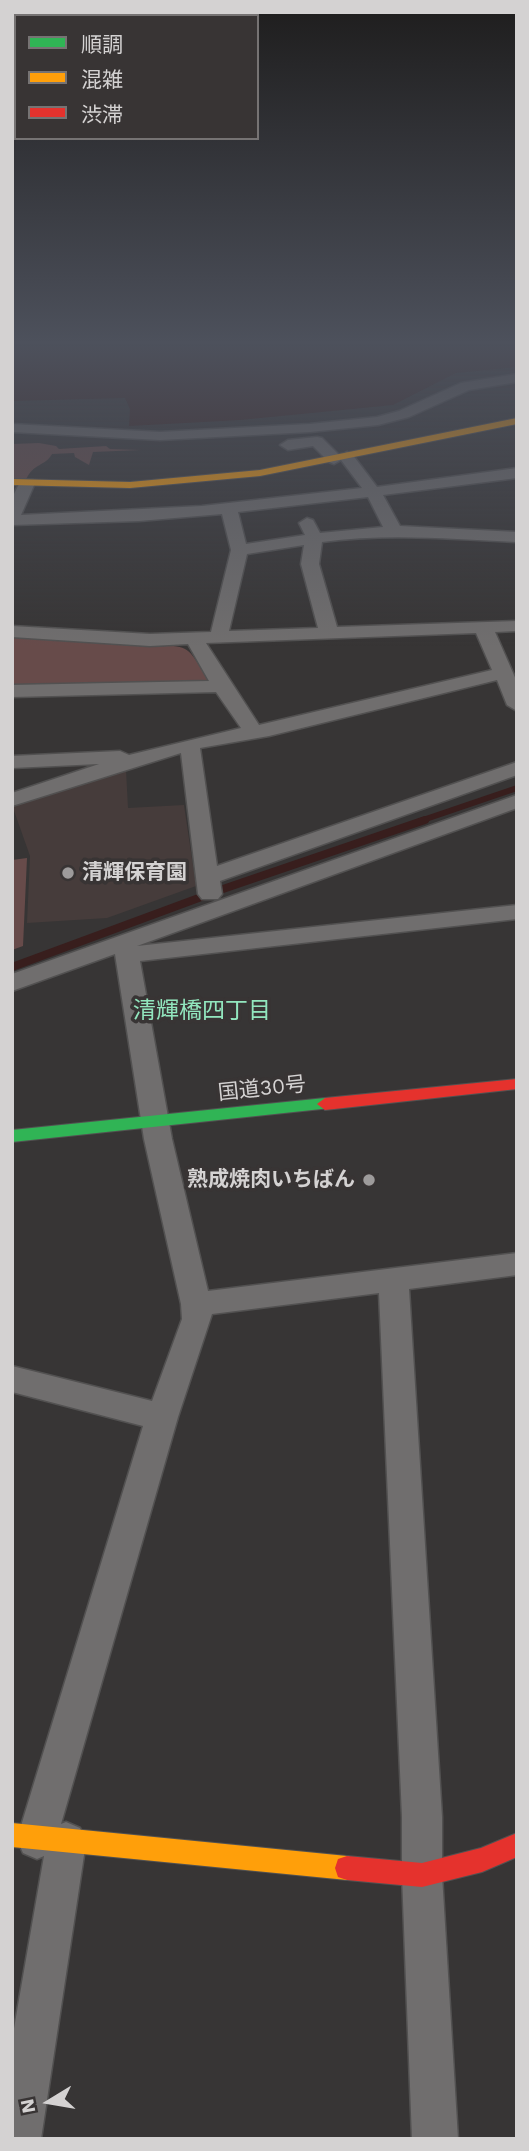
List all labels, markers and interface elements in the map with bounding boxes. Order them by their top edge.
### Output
legend [14,14,259,140]
text: 順調 [81,32,123,57]
text: 混雑 [81,67,123,92]
text: 渋滞 [81,102,123,127]
place label: 清輝保育園 [82,860,187,886]
marker: 清輝保育園 [60,865,76,881]
district label: 清輝橋四丁目 [133,997,271,1025]
street label: 国道30号 [217,1072,307,1106]
place label: 熟成焼肉いちばん [187,1167,355,1193]
marker: 熟成焼肉いちばん [361,1172,377,1188]
north arrow [14,2067,84,2137]
text: N [15,2097,41,2115]

